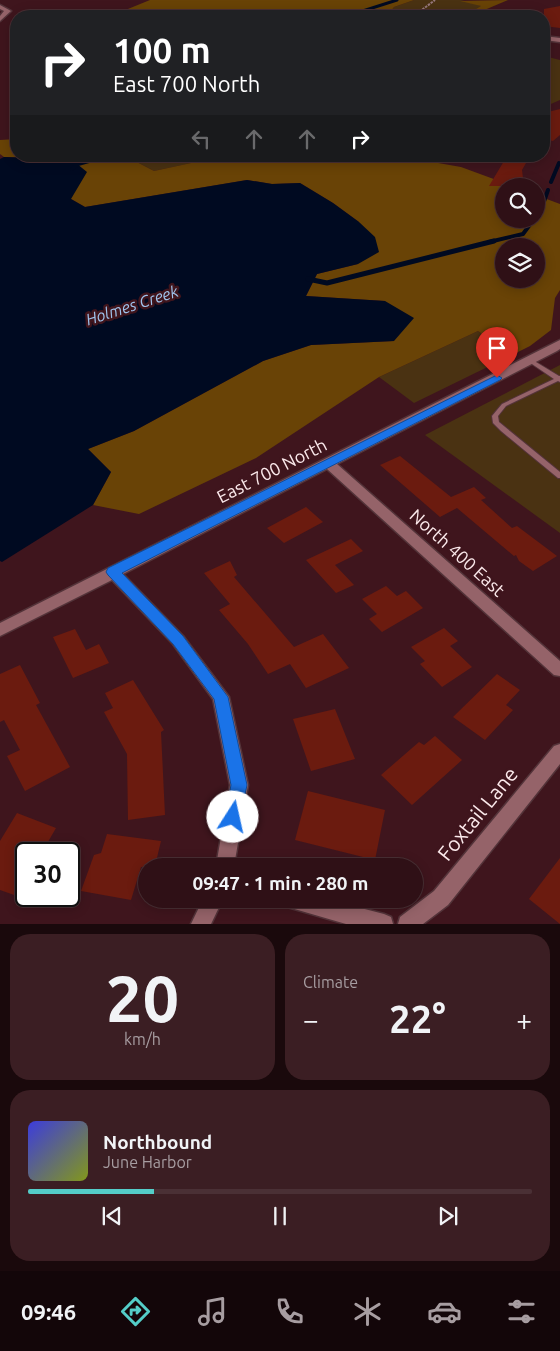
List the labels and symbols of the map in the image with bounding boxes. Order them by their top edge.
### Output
water label: Holmes Creek [83,281,181,328]
pin [476,327,518,378]
street label: East 700 North [213,434,330,506]
street label: North 400 East [406,505,509,600]
street label: Foxtail Lane [432,762,522,865]
position arrow [206,790,258,842]
speed limit sign: 30 [15,842,80,907]

